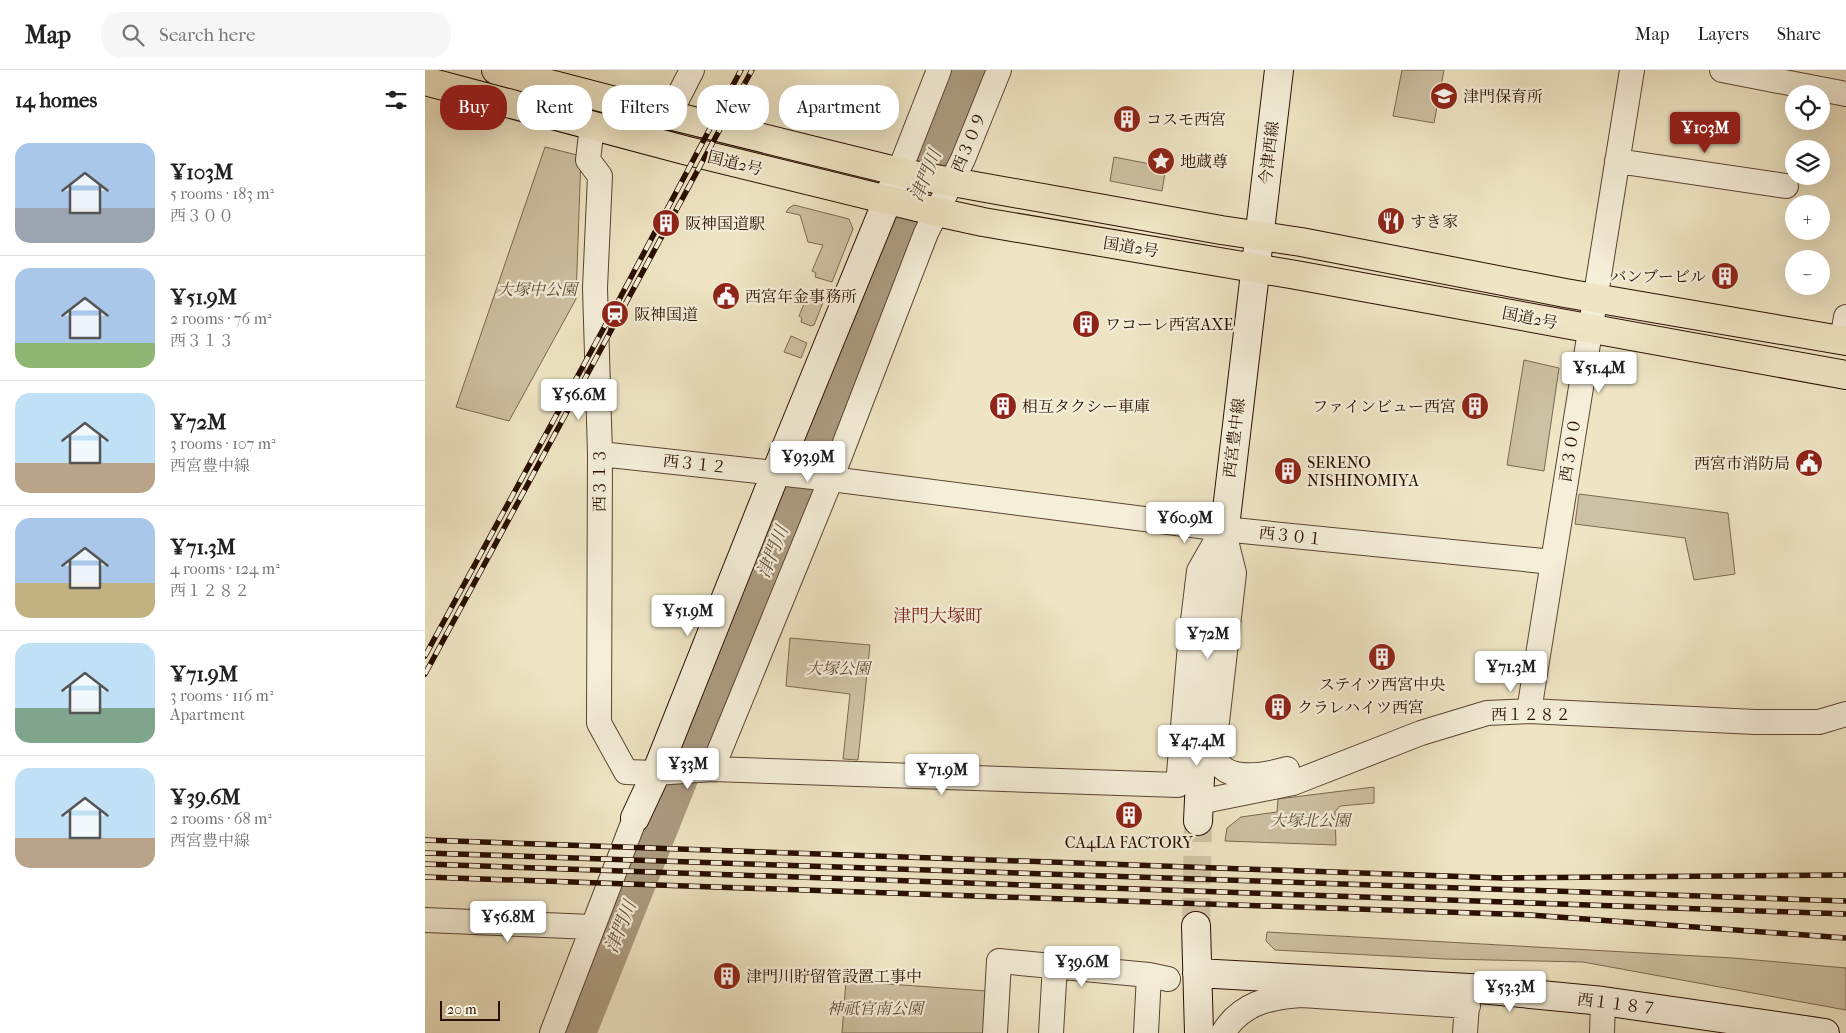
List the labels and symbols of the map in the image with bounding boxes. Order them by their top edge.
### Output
school or university icon: 津門保育所 [1429,81,1459,111]
place label: 津門保育所 [1463,87,1543,106]
building icon: コスモ西宮 [1112,104,1142,134]
street label: 西３０９ [948,109,990,175]
place label: コスモ西宮 [1146,110,1226,129]
pin: ¥103M [1670,112,1740,154]
street label: 今津西線 [1256,120,1282,186]
water label: 津門川 [906,145,947,205]
place icon: 地蔵尊 [1146,146,1176,176]
street label: 国道2号 [705,147,765,179]
place label: 地蔵尊 [1180,152,1228,171]
restaurant icon: すき家 [1376,206,1406,236]
building icon: 阪神国道駅 [651,208,681,238]
place label: すき家 [1410,212,1458,231]
place label: 阪神国道駅 [685,214,765,233]
street label: 国道2号 [1102,233,1160,261]
building icon: バンブービル [1710,261,1740,291]
place label: バンブービル [1610,267,1706,286]
park label: 大塚中公園 [497,280,580,299]
public building icon: 西宮年金事務所 [711,281,741,311]
place label: 西宮年金事務所 [745,287,857,306]
station icon: 阪神国道 [600,299,630,329]
street label: 国道2号 [1501,303,1559,333]
place label: 阪神国道 [634,305,698,324]
building icon: ワコーレ西宮AXE [1071,309,1101,339]
place label: ワコーレ西宮AXE [1105,315,1234,334]
pin: ¥51.4M [1558,352,1640,394]
pin: ¥56.6M [538,378,620,421]
building icon: 相互タクシー車庫 [988,391,1018,421]
building icon: ファインビュー西宮 [1460,391,1490,421]
place label: 相互タクシー車庫 [1022,397,1150,416]
street label: 西宮豊中線 [1220,397,1248,479]
place label: ファインビュー西宮 [1312,397,1456,416]
street label: 西３００ [1556,417,1584,483]
pin: ¥93.9M [767,440,849,483]
street label: 西３１３ [590,448,609,512]
public building icon: 西宮市消防局 [1794,448,1824,478]
street label: 西３１２ [662,451,728,477]
place label: SERENO NISHINOMIYA [1307,453,1420,490]
place label: 西宮市消防局 [1694,454,1790,473]
building icon: SERENO NISHINOMIYA [1273,456,1303,486]
pin: ¥60.9M [1144,502,1226,544]
water label: 津門川 [753,521,794,581]
street label: 西３０１ [1258,523,1324,549]
pin: ¥51.9M [647,594,729,637]
district label: 津門大塚町 [893,606,983,627]
pin: ¥72M [1178,618,1238,660]
building icon: ステイツ西宮中央 [1367,642,1397,672]
pin: ¥71.3M [1470,650,1552,693]
park label: 大塚公園 [806,659,873,678]
place label: ステイツ西宮中央 [1319,675,1445,694]
building icon: クラレハイツ西宮 [1263,692,1293,722]
place label: クラレハイツ西宮 [1297,698,1424,717]
street label: 西１２８２ [1491,705,1571,724]
pin: ¥47.4M [1156,724,1238,767]
pin: ¥33M [658,748,718,790]
pin: ¥71.9M [901,754,983,796]
building icon: CA4LA FACTORY [1114,800,1144,830]
park label: 大塚北公園 [1270,811,1353,830]
place label: CA4LA FACTORY [1065,833,1194,852]
water label: 津門川 [601,896,642,956]
pin: ¥56.8M [467,900,549,943]
pin: ¥39.6M [1041,946,1123,988]
building icon: 津門川貯留管設置工事中 [712,961,742,991]
place label: 津門川貯留管設置工事中 [746,967,922,986]
pin: ¥53.3M [1469,970,1551,1013]
street label: 西１１８７ [1576,990,1658,1018]
scale bar [440,998,500,1021]
park label: 神祇官南公園 [827,999,926,1018]

